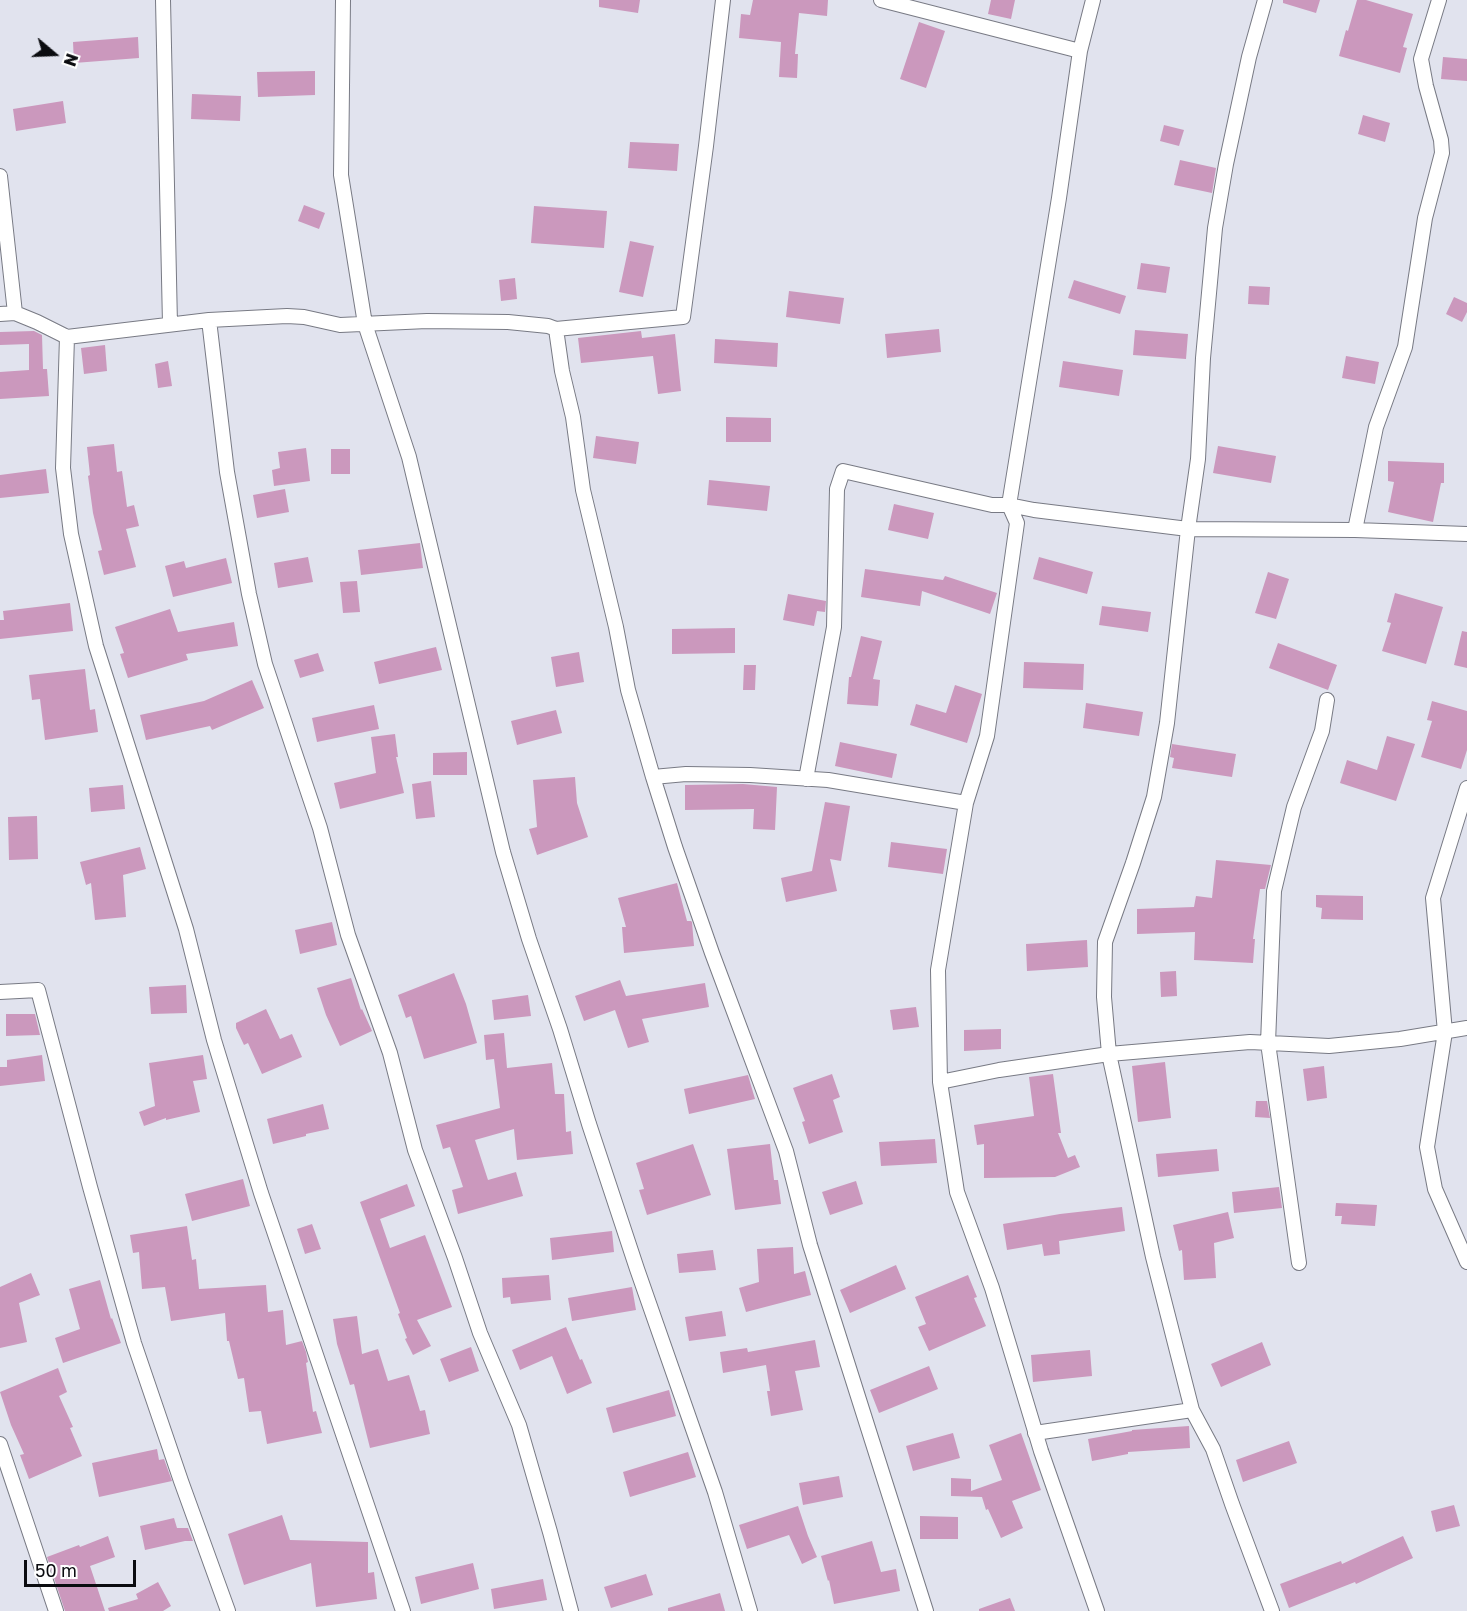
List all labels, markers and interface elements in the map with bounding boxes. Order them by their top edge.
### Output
north arrow [24,24,84,84]
text: N [60,51,82,69]
scale bar [27,1548,140,1586]
text: 50 m [35,1559,77,1581]

